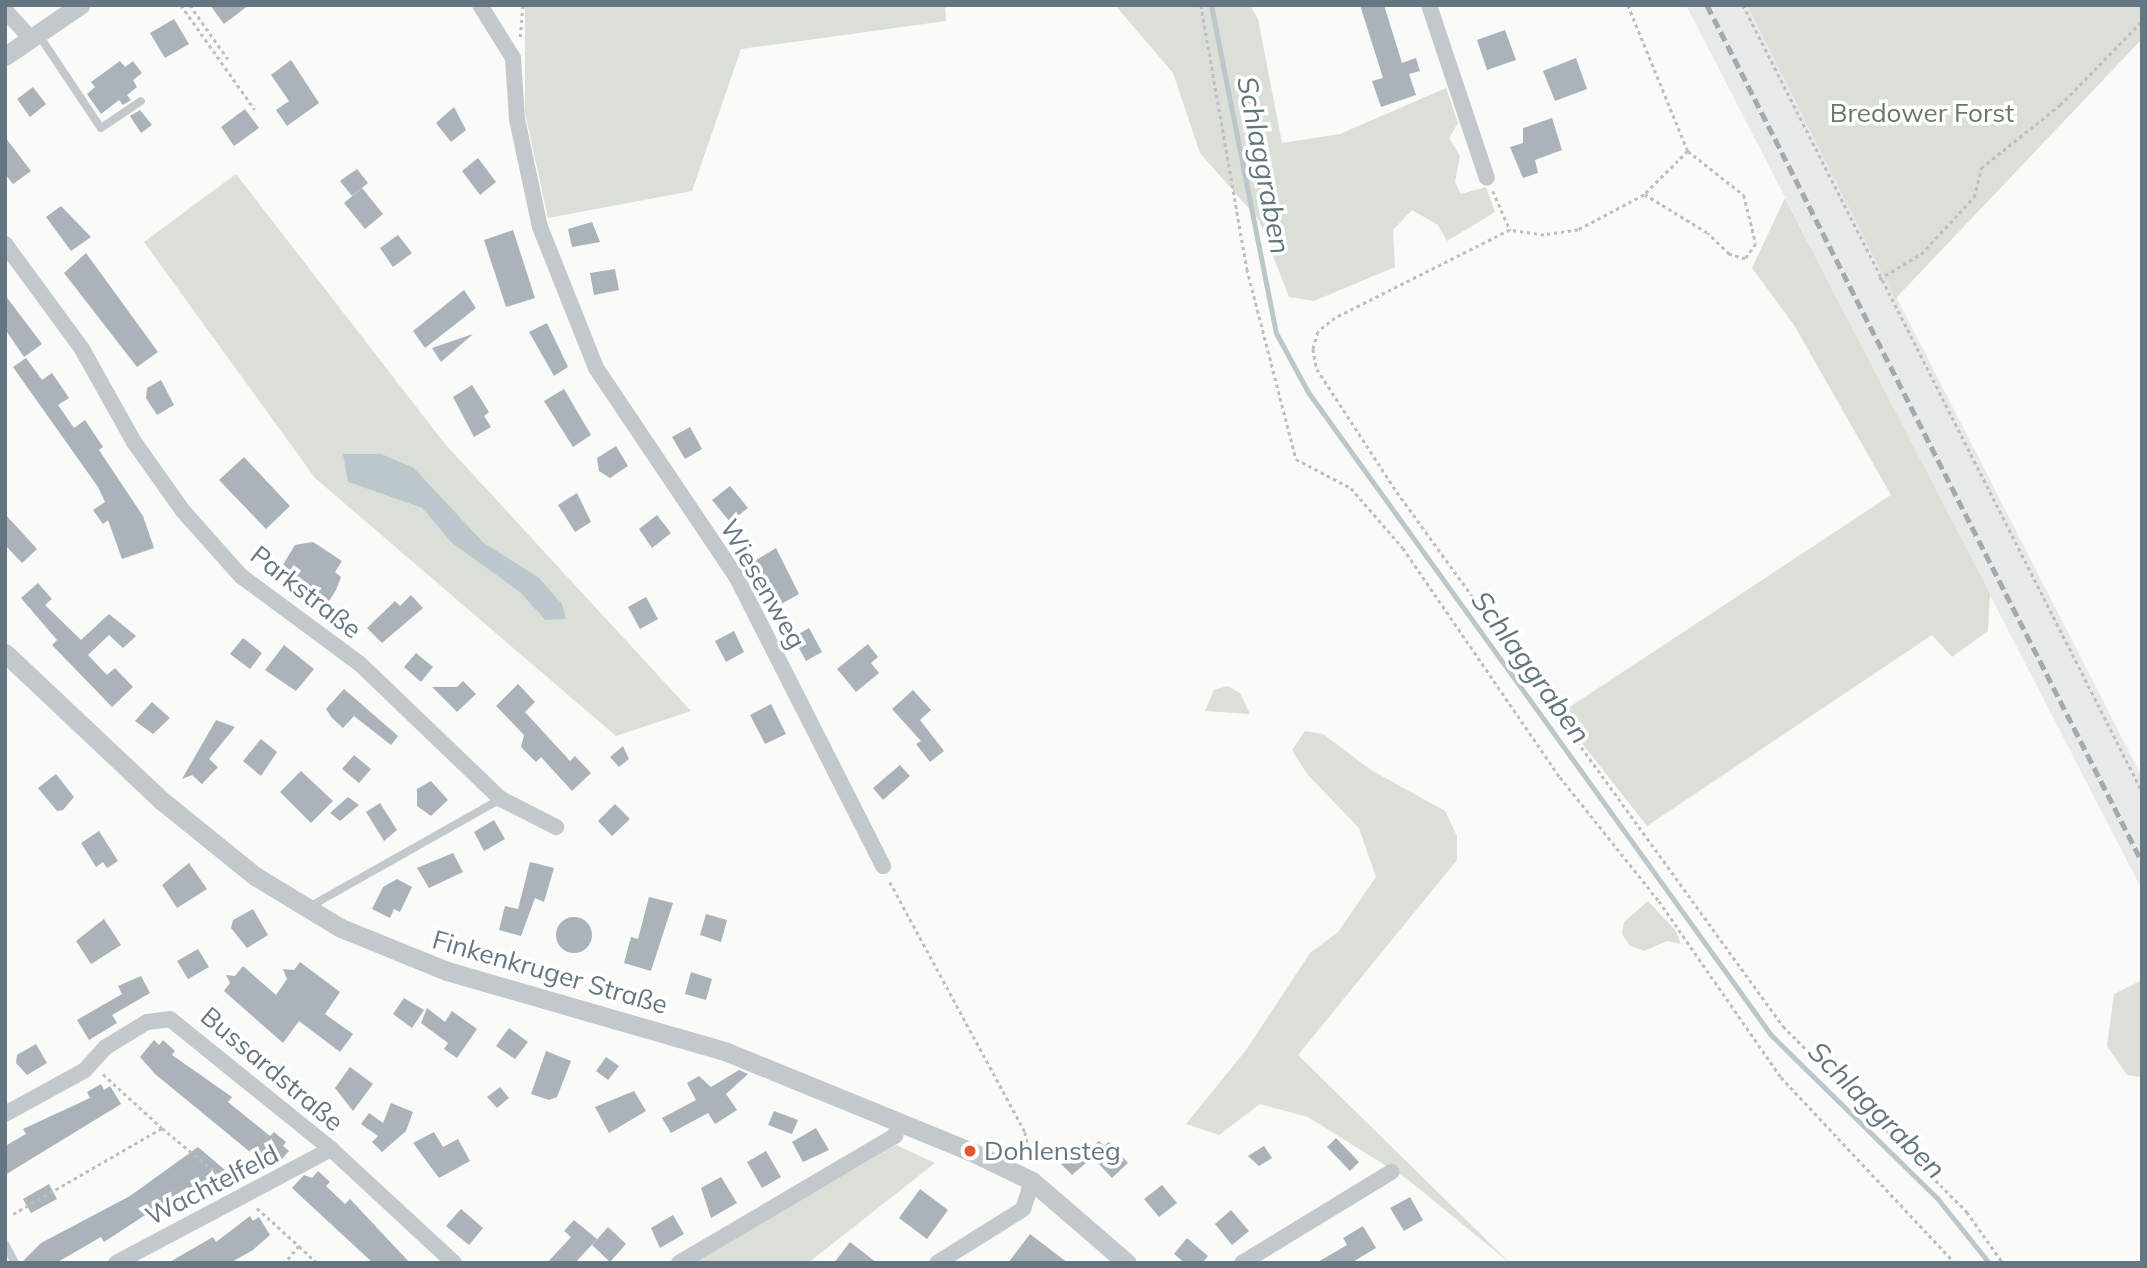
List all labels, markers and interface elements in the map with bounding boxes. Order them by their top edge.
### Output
water label: Schlaggraben [1230,73,1298,257]
park label: Bredower Forst [1830,97,2014,129]
street label: Wiesenweg [714,514,812,654]
street label: Parkstraße [244,539,368,645]
water label: Schlaggraben [1464,584,1598,750]
street label: Finkenkruger Straße [429,923,671,1021]
street label: Bussardstraße [194,1000,350,1138]
water label: Schlaggraben [1801,1034,1953,1186]
place label: Dohlensteg [984,1135,1121,1167]
street label: Wachtelfeld [140,1138,284,1232]
marker: Dohlensteg [962,1143,978,1159]

